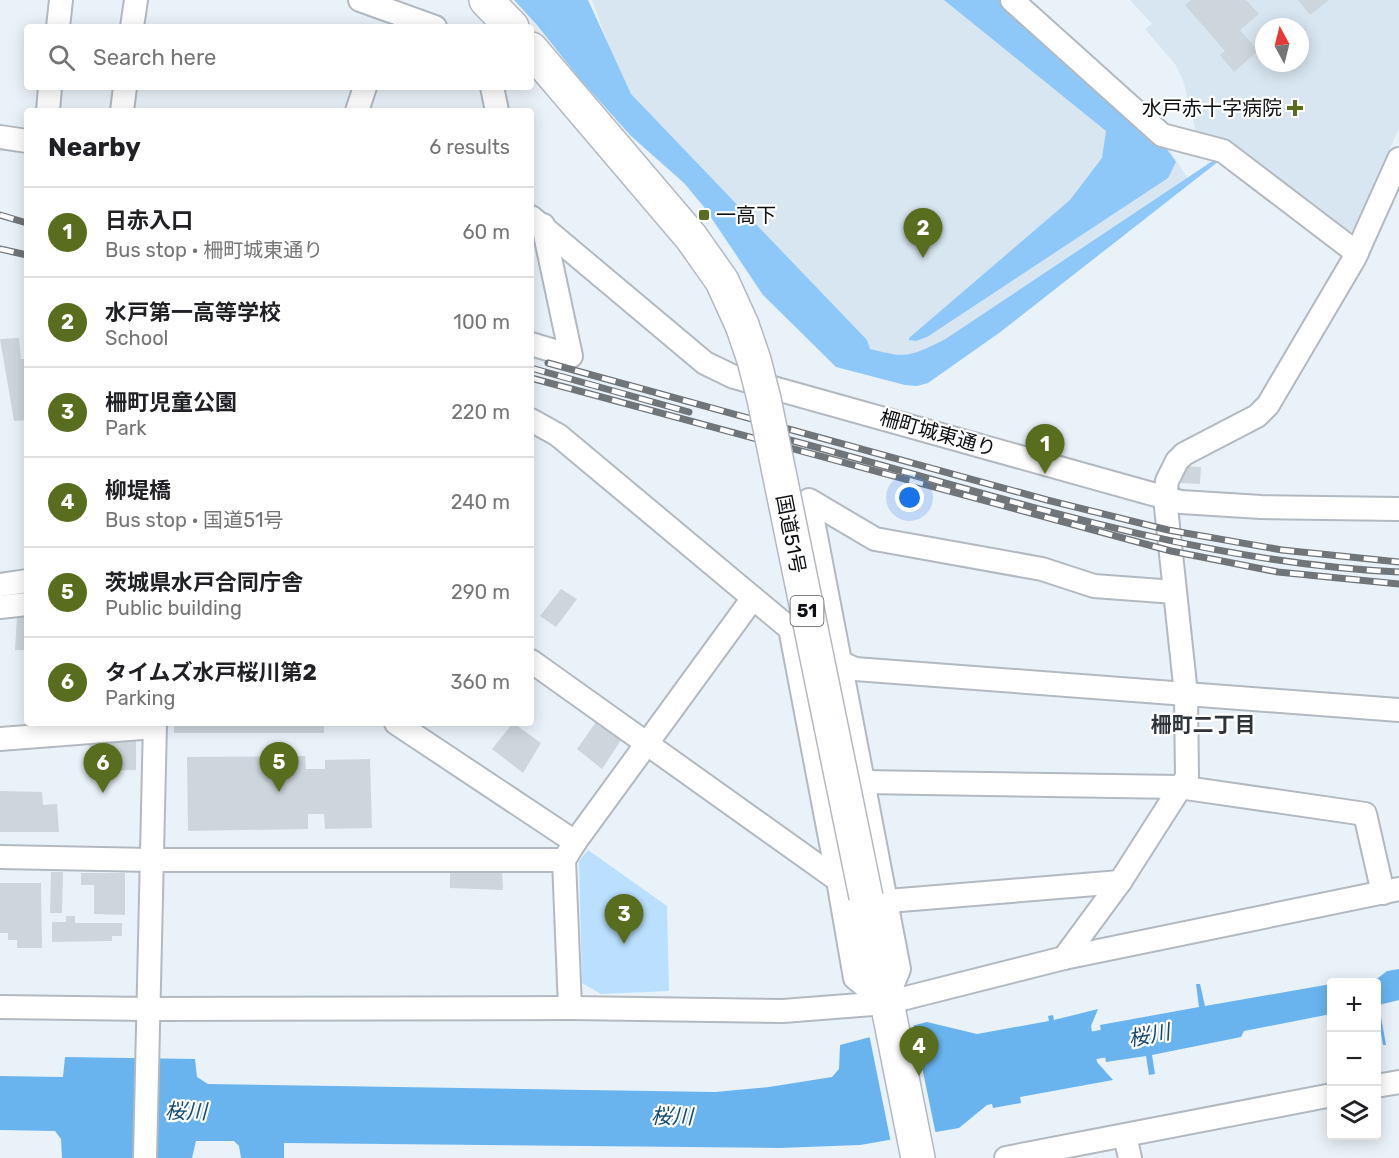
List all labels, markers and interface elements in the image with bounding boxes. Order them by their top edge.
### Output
north arrow [1255,18,1309,72]
search box [24,24,534,90]
icon: search [45,41,78,74]
text: Search here [93,44,216,71]
place label: 水戸赤十字病院 [1142,96,1282,120]
marker: 水戸赤十字病院 [1286,99,1304,117]
text: Nearby [48,132,141,163]
text: 6 results [429,135,510,159]
place label: 一高下 [716,203,776,227]
text: 日赤入口 [105,207,193,234]
marker: 一高下 [697,208,711,222]
pin: 2 [904,208,942,258]
text: 1 [63,220,72,244]
text: 60 m [463,220,510,244]
text: Bus stop · 柵町城東通り [105,238,323,262]
text: 水戸第一高等学校 [105,299,281,326]
text: 2 [61,310,74,334]
text: 100 m [453,310,510,334]
text: School [105,326,168,350]
text: 柵町児童公園 [105,389,237,416]
text: 3 [61,400,74,424]
text: 220 m [451,400,510,424]
street label: 柵町城東通り [877,405,999,461]
text: Park [105,416,147,440]
pin: 1 [1026,424,1064,474]
text: 柳堤橋 [105,477,171,504]
your location [895,483,924,512]
text: 4 [61,490,74,514]
text: 240 m [451,490,510,514]
street label: 国道51号 [772,492,810,576]
text: Bus stop · 国道51号 [105,508,283,532]
text: 茨城県水戸合同庁舎 [105,569,303,596]
text: 5 [61,580,74,604]
text: 290 m [451,580,510,604]
text: Public building [105,596,242,620]
road number: 51 [790,596,824,626]
text: タイムズ水戸桜川第2 [105,659,317,686]
text: 6 [61,670,74,694]
text: 360 m [451,670,510,694]
text: Parking [105,686,176,710]
district label: 柵町二丁目 [1151,712,1256,737]
pin: 5 [260,742,298,792]
pin: 6 [84,744,122,793]
pin: 3 [604,894,644,944]
map controls [1327,978,1381,1140]
button: + [1327,978,1381,1032]
water label: 桜川 [1126,1018,1174,1051]
pin: 4 [900,1026,938,1076]
button: − [1327,1032,1381,1086]
button: layers [1327,1086,1381,1140]
water label: 桜川 [165,1098,209,1124]
water label: 桜川 [651,1103,695,1129]

